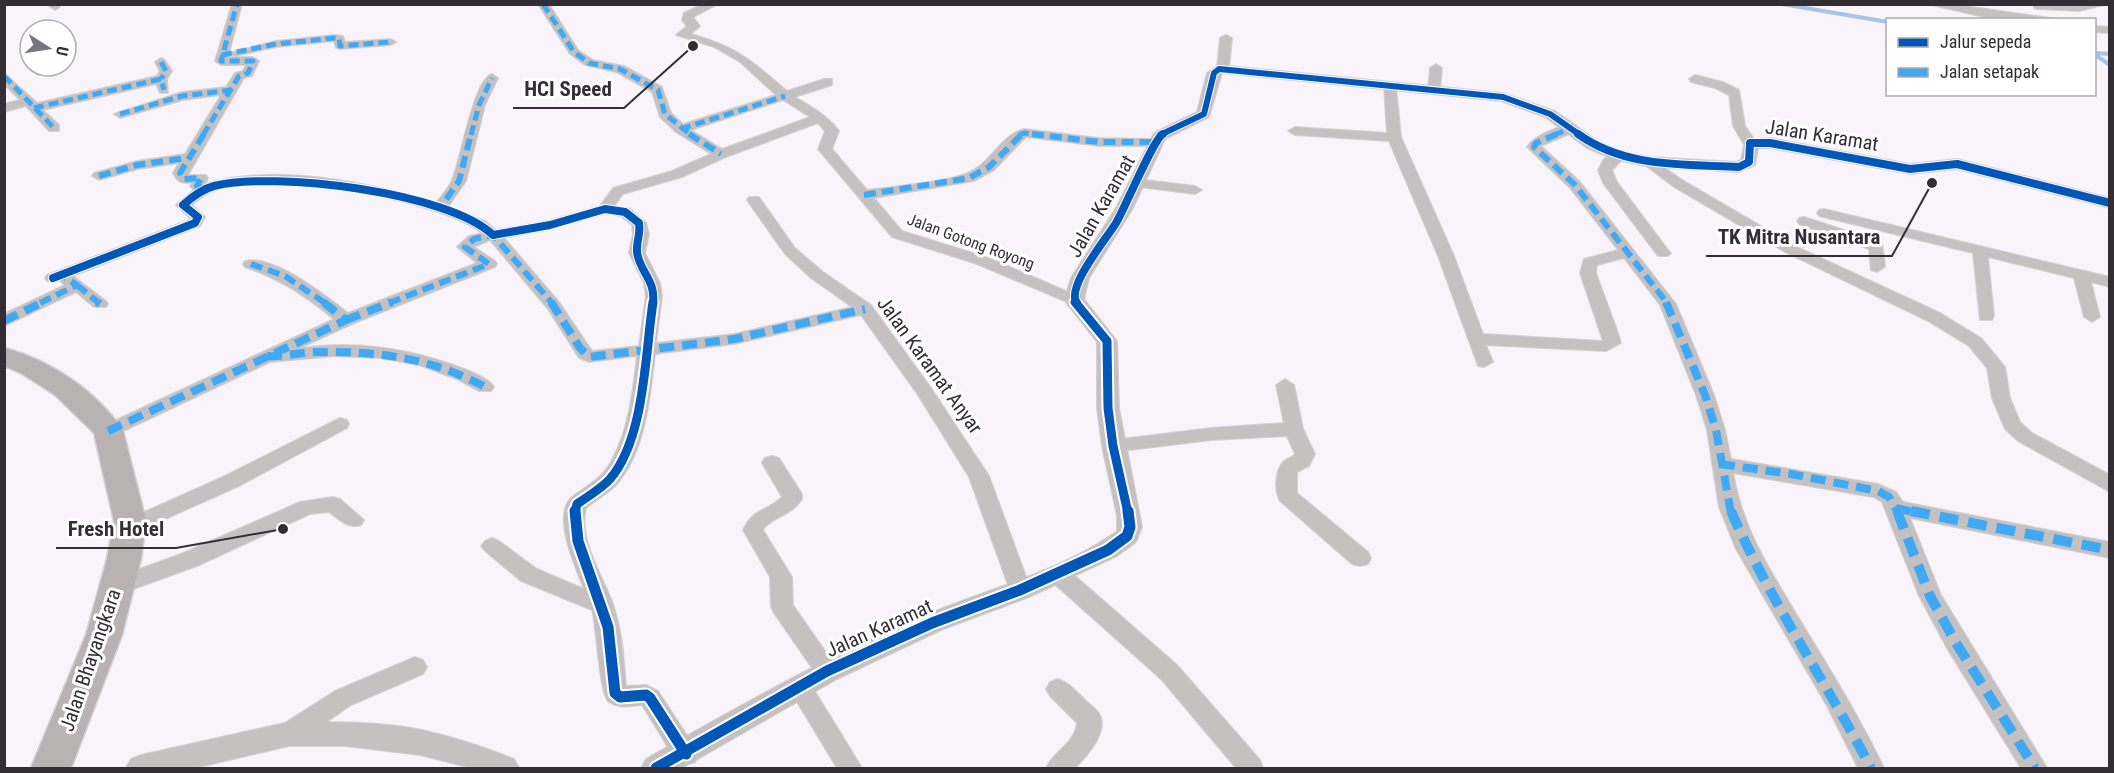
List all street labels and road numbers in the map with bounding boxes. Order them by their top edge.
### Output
street label: Jalan Karamat [1764,114,1880,156]
street label: Jalan Karamat [1062,151,1140,261]
street label: Jalan Gotong Royong [905,210,1037,273]
street label: Jalan Karamat Anyar [872,292,988,438]
street label: Jalan Bhayangkara [54,586,126,734]
street label: Jalan Karamat [822,594,936,662]

